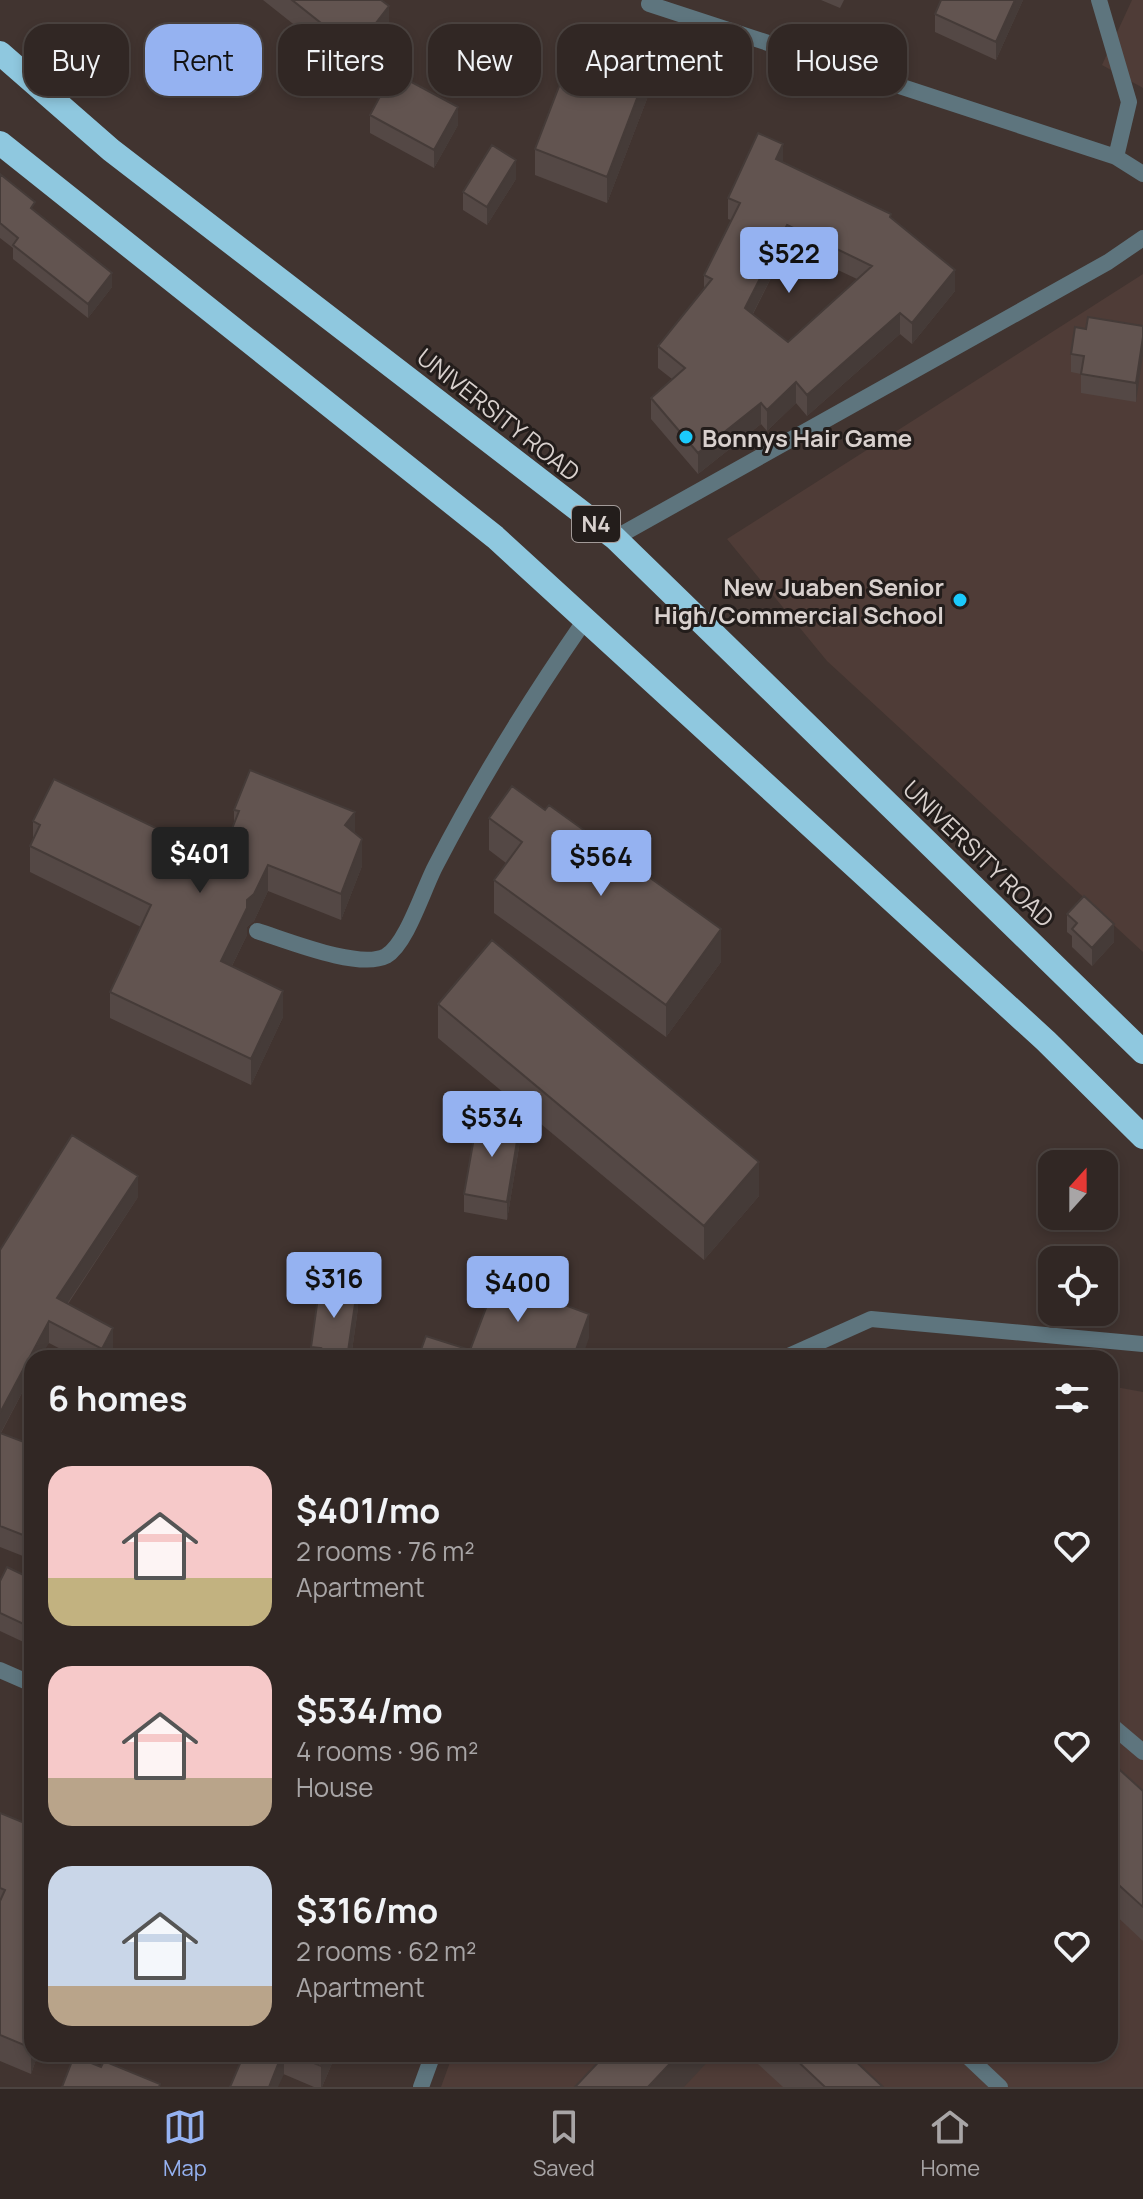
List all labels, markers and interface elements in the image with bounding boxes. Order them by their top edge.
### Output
chip: Buy [24,24,129,96]
chip: Rent [145,24,262,96]
chip: Filters [278,24,412,96]
chip: New [428,24,541,96]
chip: Apartment [557,24,752,96]
chip: House [768,24,907,96]
pin: $522 [742,227,836,295]
text: $522 [758,235,820,271]
street label: UNIVERSITY ROAD [411,340,587,488]
place label: Bonnys Hair Game [702,421,912,454]
marker: Bonnys Hair Game [677,428,695,446]
road number: N4 [572,506,620,542]
place label: New Juaben Senior High/Commercial School [654,570,944,631]
marker: New Juaben Senior High/Commercial School [951,591,969,609]
street label: UNIVERSITY ROAD [896,772,1062,934]
pin: $401 [153,827,247,895]
pin: $564 [554,830,648,898]
text: $401 [170,835,230,871]
text: $564 [569,838,633,874]
pin: $534 [445,1091,539,1159]
text: $534 [461,1099,523,1135]
north arrow [1038,1150,1118,1230]
map controls [1038,1150,1118,1326]
button: locate [1038,1246,1118,1326]
pin: $316 [287,1252,381,1320]
pin: $400 [471,1256,565,1324]
text: $316 [305,1260,364,1296]
text: $400 [485,1264,551,1300]
text: 6 homes [48,1375,187,1421]
icon: filters [1050,1376,1094,1420]
text: $401/mo [296,1487,440,1533]
icon: home [112,1498,208,1594]
icon: heart [1050,1524,1094,1568]
text: 2 rooms · 76 m² [296,1533,475,1569]
text: Apartment [296,1569,425,1605]
text: $534/mo [296,1687,443,1733]
icon: home [112,1698,208,1794]
icon: heart [1050,1724,1094,1768]
text: 4 rooms · 96 m² [296,1733,478,1769]
text: House [296,1769,373,1805]
text: $316/mo [296,1887,438,1933]
icon: home [112,1898,208,1994]
icon: heart [1050,1924,1094,1968]
text: 2 rooms · 62 m² [296,1933,476,1969]
text: Apartment [296,1969,425,2005]
tab: Map [163,2105,207,2183]
tab: Saved [533,2105,595,2183]
tab: Home [921,2105,980,2183]

